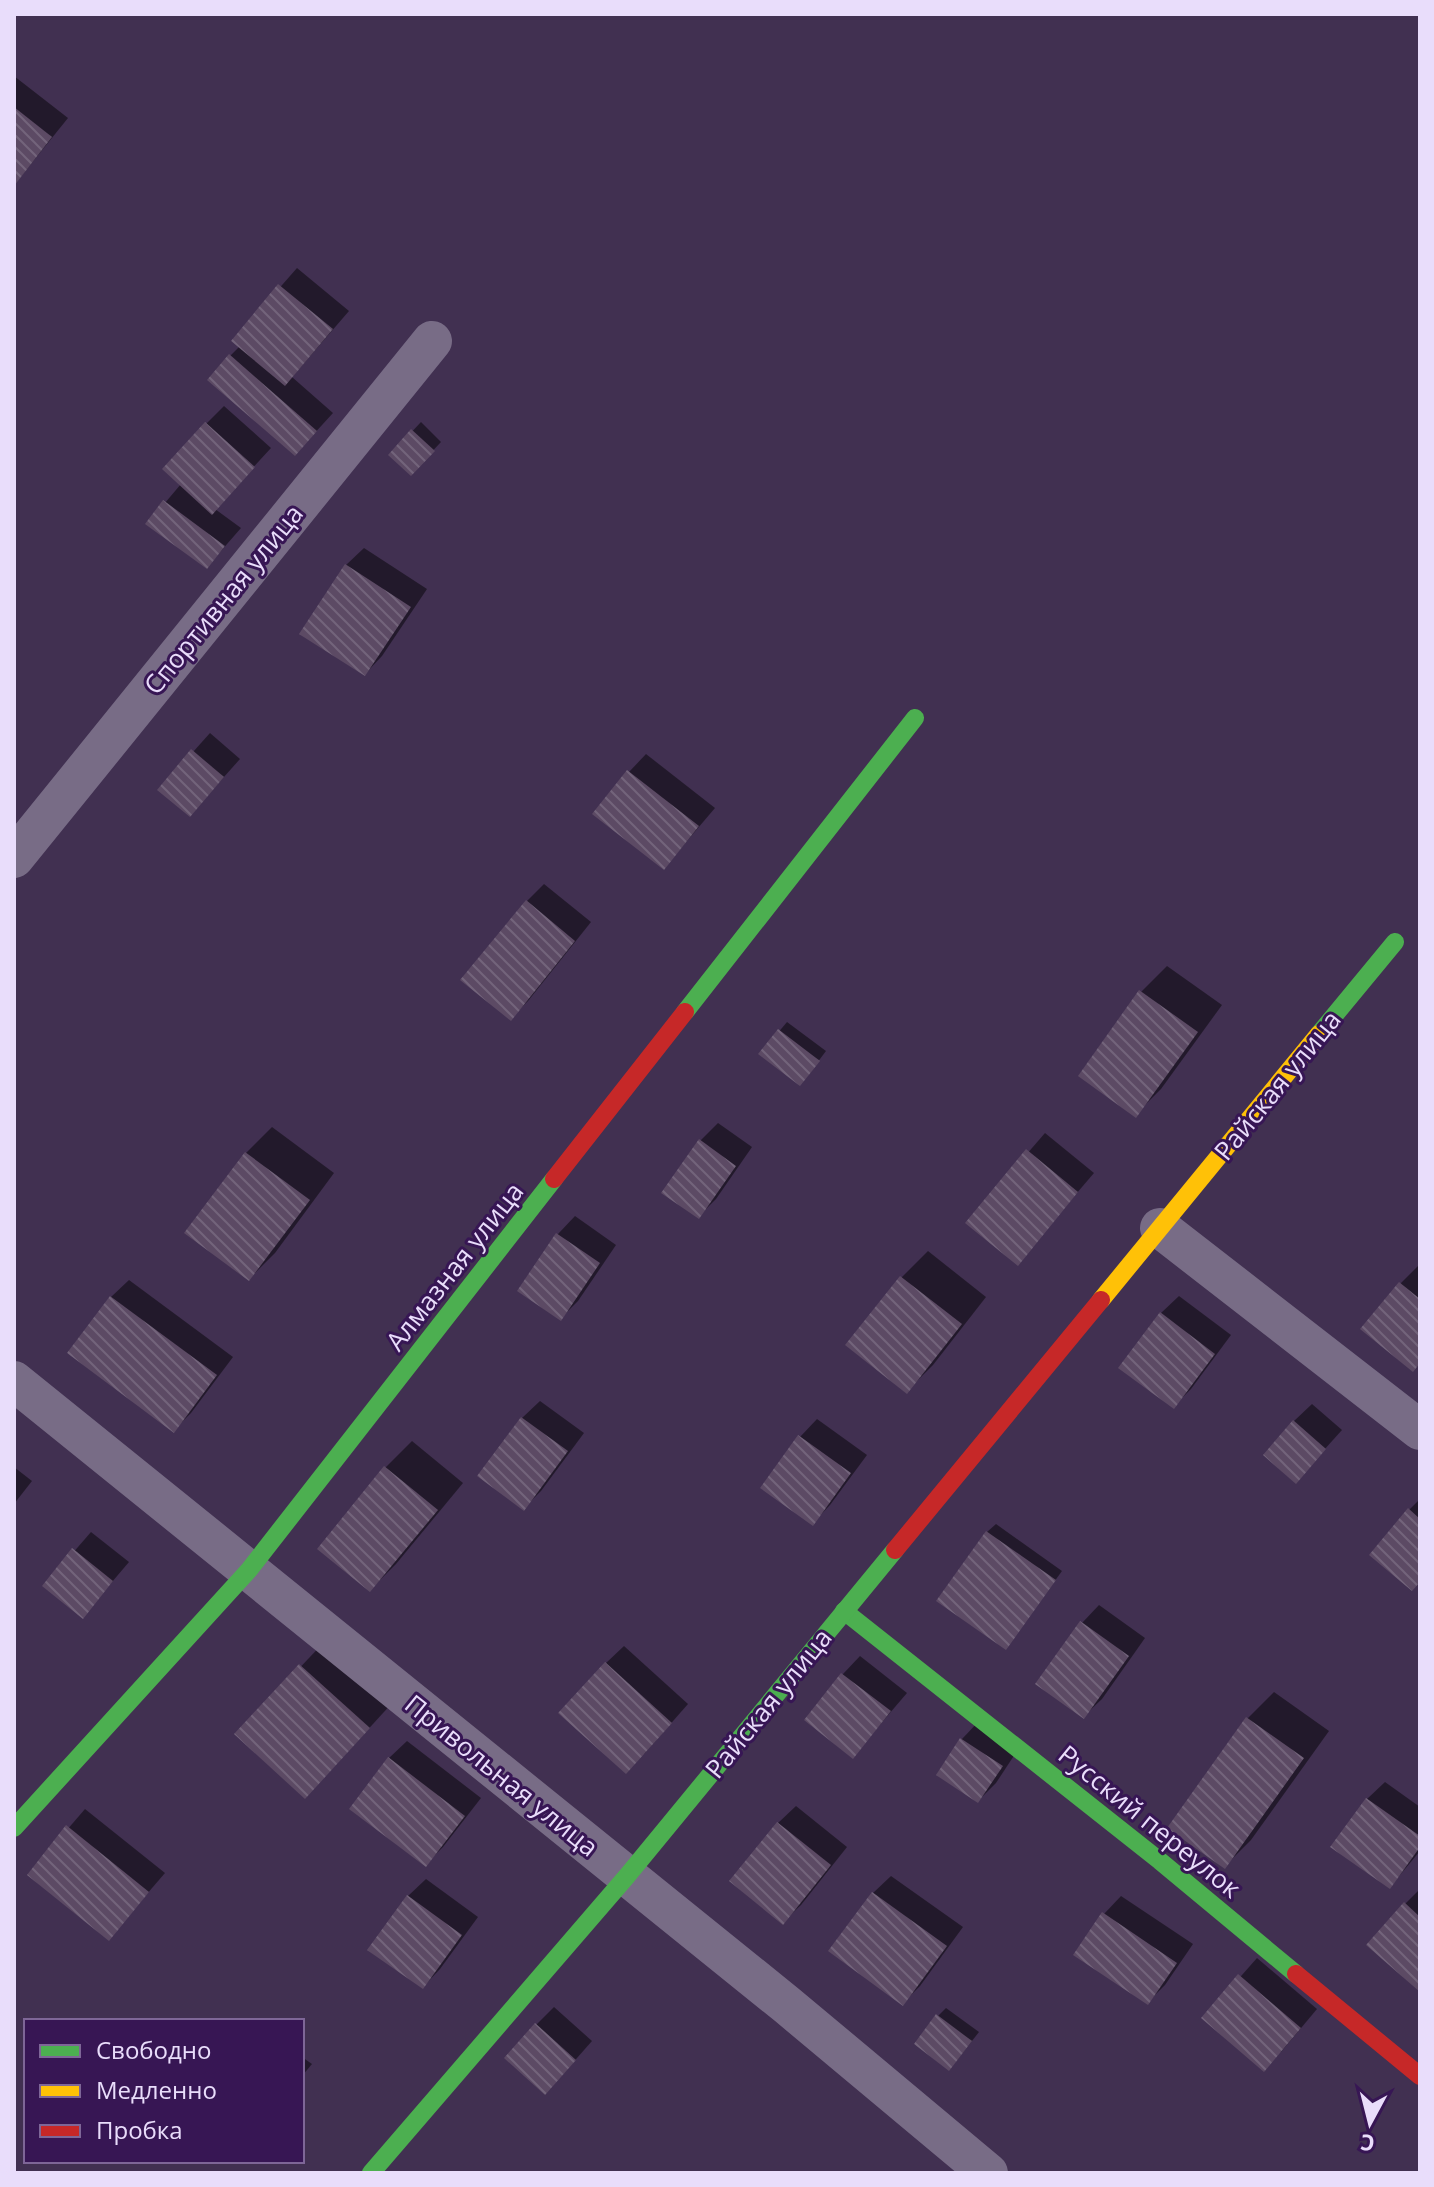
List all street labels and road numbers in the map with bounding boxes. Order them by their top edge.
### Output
street label: Спортивная улица [135,496,311,702]
street label: Райская улица [1205,1002,1349,1168]
street label: Алмазная улица [377,1174,531,1358]
street label: Райская улица [696,1620,840,1786]
street label: Привольная улица [398,1686,606,1864]
street label: Русский переулок [1051,1736,1249,1906]

